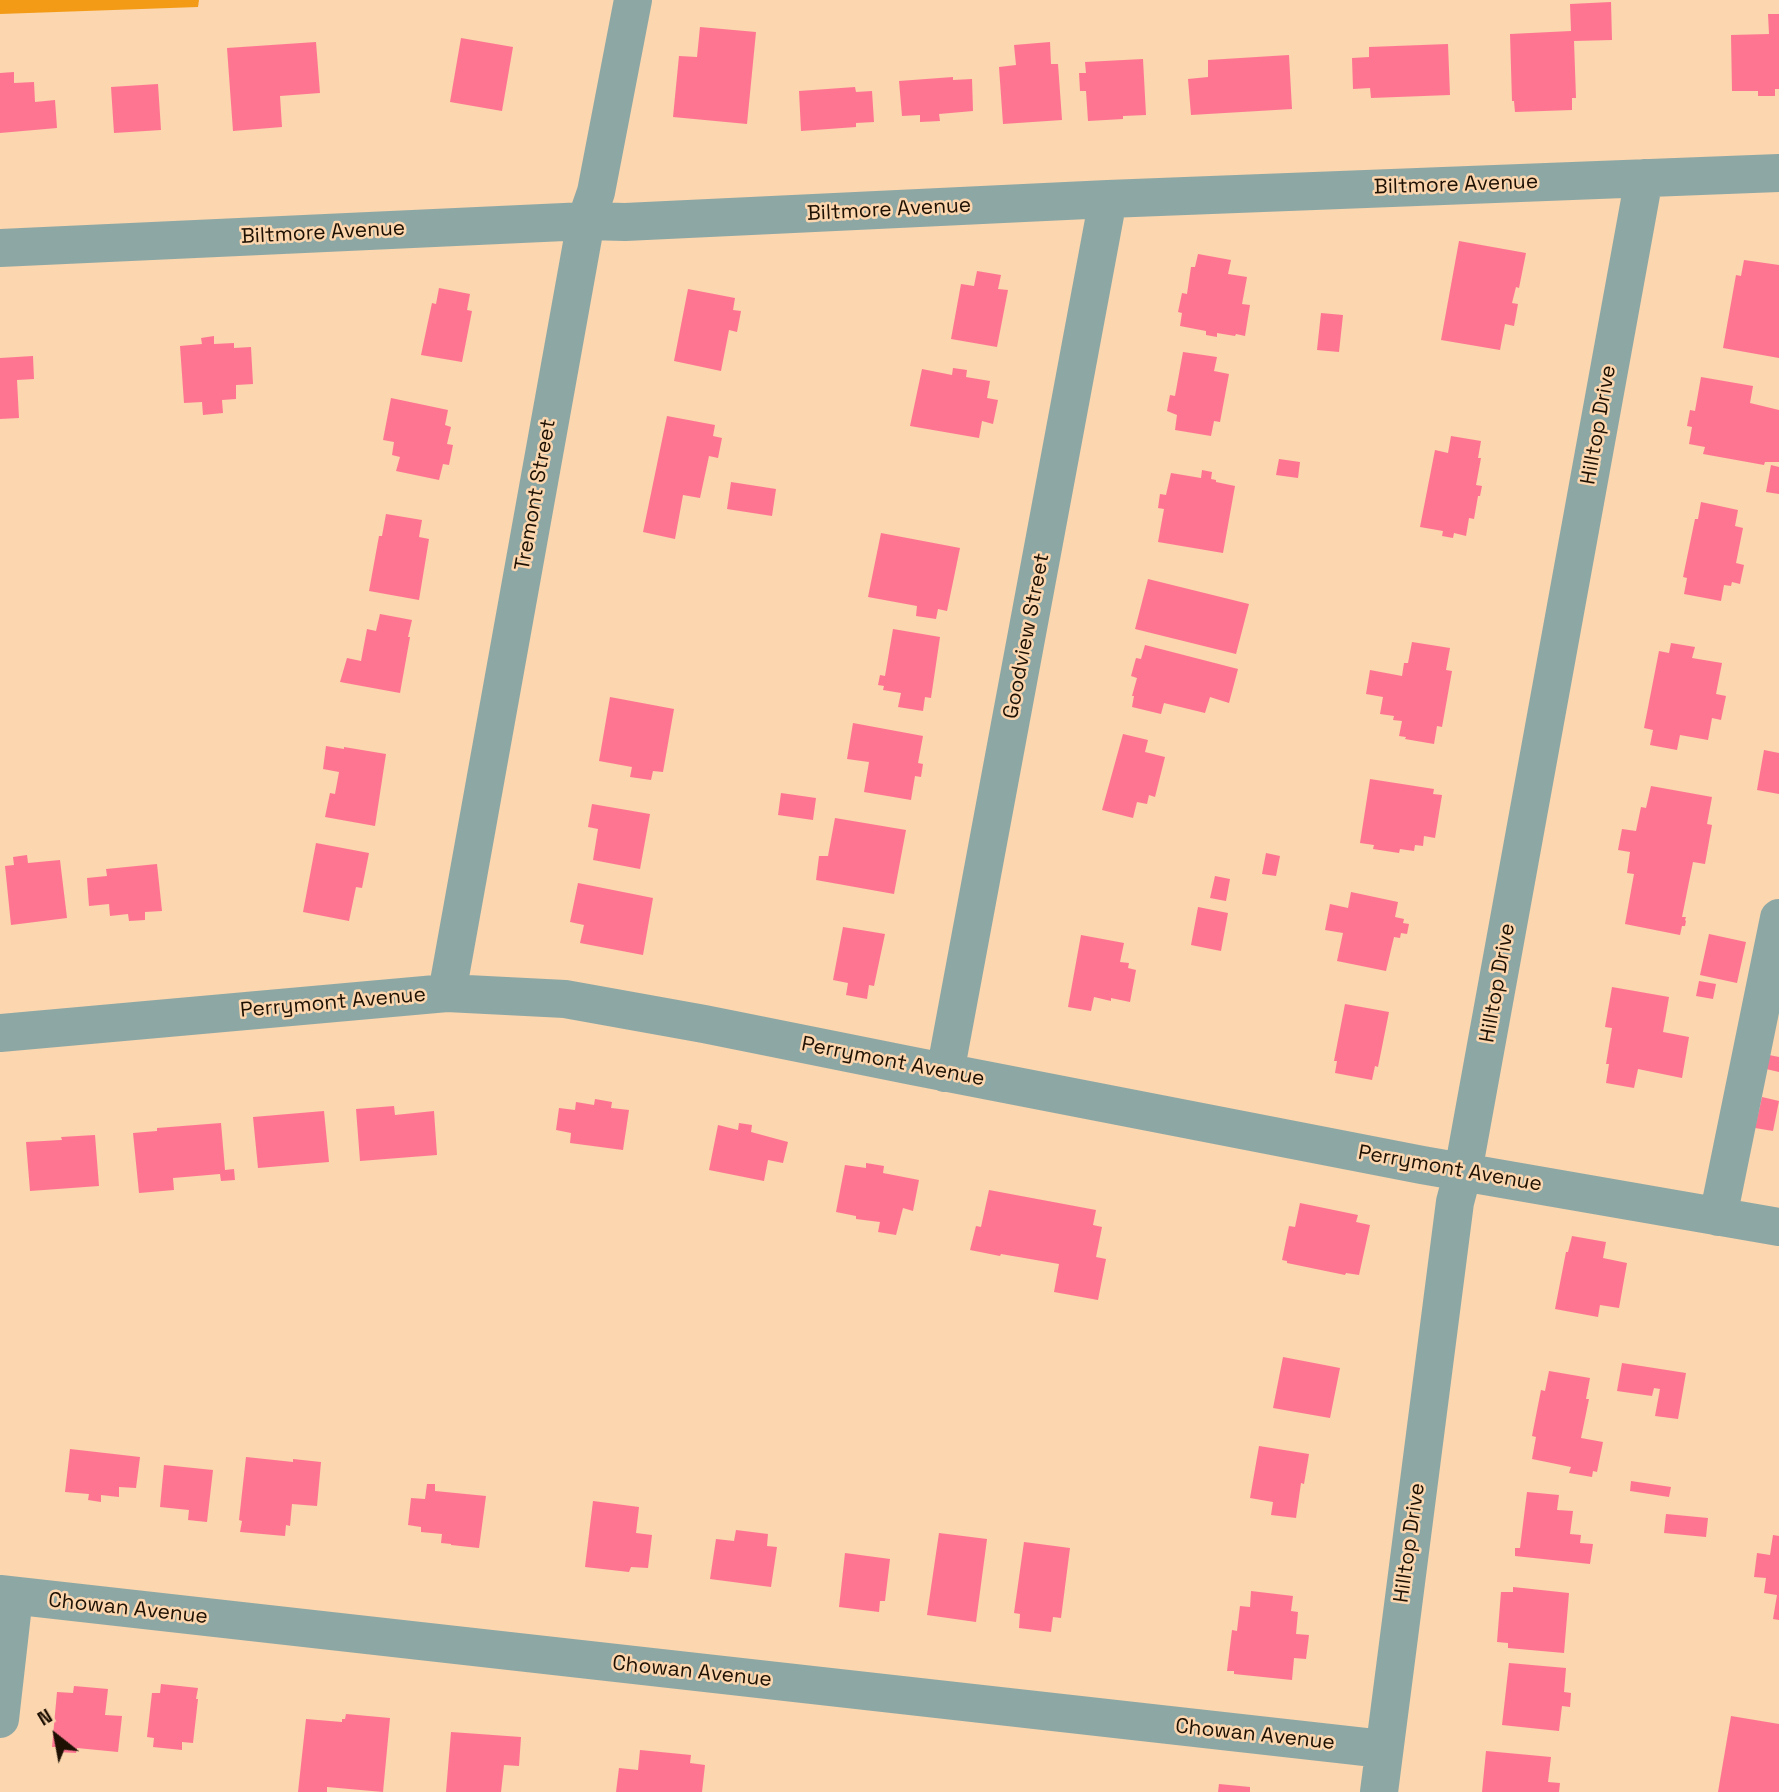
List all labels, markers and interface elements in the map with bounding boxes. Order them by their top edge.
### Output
street label: Biltmore Avenue [1373,170,1539,200]
street label: Biltmore Avenue [806,193,972,227]
street label: Biltmore Avenue [240,216,406,250]
street label: Hilltop Drive [1576,363,1622,487]
street label: Tremont Street [510,417,562,573]
street label: Goodview Street [999,551,1055,721]
street label: Hilltop Drive [1475,921,1521,1045]
street label: Perrymont Avenue [239,982,427,1024]
street label: Perrymont Avenue [799,1032,987,1092]
street label: Perrymont Avenue [1356,1140,1544,1198]
street label: Hilltop Drive [1389,1481,1431,1605]
street label: Chowan Avenue [47,1588,209,1630]
street label: Chowan Avenue [611,1651,773,1693]
north arrow [21,1701,91,1771]
text: N [33,1704,57,1732]
street label: Chowan Avenue [1174,1714,1336,1756]

